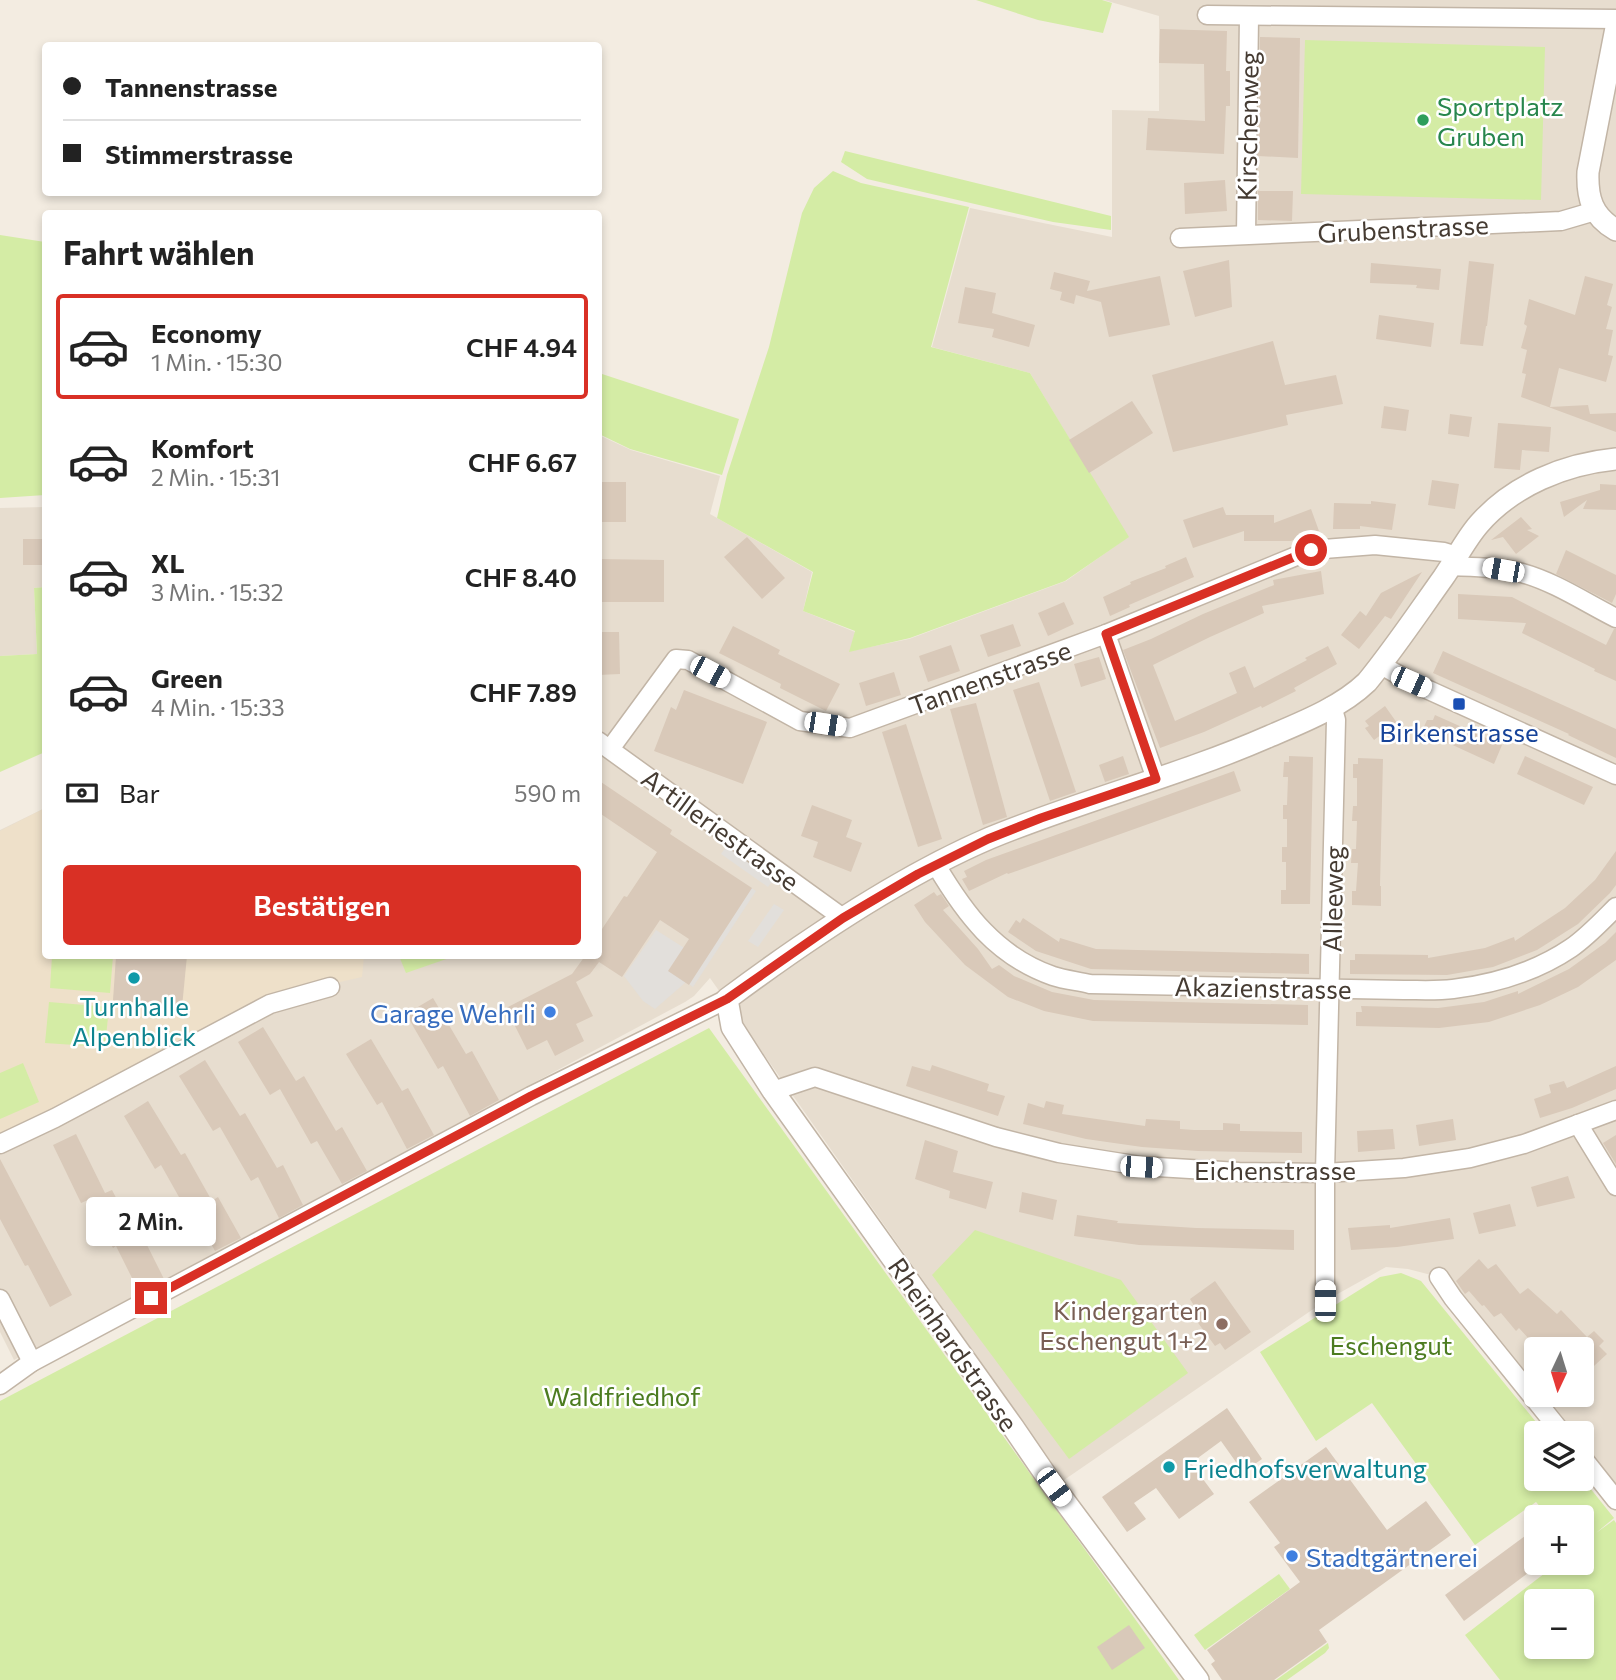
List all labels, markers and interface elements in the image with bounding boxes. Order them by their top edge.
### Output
street label: Kirschenweg [1230,51,1264,201]
text: Tannenstrasse [105,71,277,102]
place label: Sportplatz Gruben [1437,90,1563,151]
marker: Sportplatz Gruben [1415,112,1431,128]
text: Stimmerstrasse [105,138,293,169]
street label: Grubenstrasse [1317,208,1489,248]
text: Fahrt wählen [63,232,255,272]
icon: car [67,315,130,378]
text: Economy [151,317,262,348]
text: CHF 4.94 [466,331,577,362]
text: 1 Min. · 15:30 [151,348,283,376]
icon: car [67,430,130,493]
text: Komfort [151,432,254,463]
text: CHF 6.67 [468,446,577,477]
text: 2 Min. · 15:31 [151,463,280,491]
route start [1295,534,1327,566]
icon: car [67,545,130,608]
text: XL [151,547,185,578]
car [1481,556,1526,584]
text: CHF 8.40 [465,561,577,592]
text: 3 Min. · 15:32 [151,578,284,606]
street label: Tannenstrasse [905,633,1075,721]
car [687,653,734,691]
icon: car [67,660,130,723]
text: Green [151,662,223,693]
car [1388,664,1435,700]
text: CHF 7.89 [469,676,577,707]
text: 4 Min. · 15:33 [151,693,285,721]
marker: Birkenstrasse [1451,696,1467,712]
car [803,710,848,738]
place label: Birkenstrasse [1379,716,1539,747]
street label: Artilleriestrasse [636,762,806,896]
icon: cash [63,774,101,812]
text: Bar [119,777,160,808]
text: 590 m [514,779,581,807]
street label: Alleeweg [1316,846,1348,952]
button: Bestätigen [63,865,581,945]
marker: Turnhalle Alpenblick [126,970,142,986]
street label: Akazienstrasse [1174,970,1352,1004]
place label: Turnhalle Alpenblick [72,990,196,1051]
place label: Garage Wehrli [370,997,536,1028]
marker: Garage Wehrli [542,1004,558,1020]
street label: Eichenstrasse [1194,1154,1356,1185]
car [1120,1155,1163,1179]
callout: 2 Min. [86,1196,216,1246]
text: 2 Min. [119,1207,183,1235]
street label: Rheinhardstrasse [883,1251,1025,1437]
car [1315,1280,1336,1322]
route end [135,1282,167,1314]
place label: Kindergarten Eschengut 1+2 [1039,1294,1208,1355]
marker: Kindergarten Eschengut 1+2 [1214,1316,1230,1332]
park label: Eschengut [1330,1329,1452,1360]
north arrow [1524,1337,1594,1407]
map controls [1524,1337,1594,1659]
park label: Waldfriedhof [544,1380,701,1411]
button: layers [1524,1421,1594,1491]
place label: Friedhofsverwaltung [1183,1452,1427,1483]
marker: Friedhofsverwaltung [1161,1459,1177,1475]
car [1033,1464,1076,1510]
button: + [1524,1505,1594,1575]
place label: Stadtgärtnerei [1306,1541,1478,1572]
marker: Stadtgärtnerei [1284,1548,1300,1564]
button: − [1524,1589,1594,1659]

